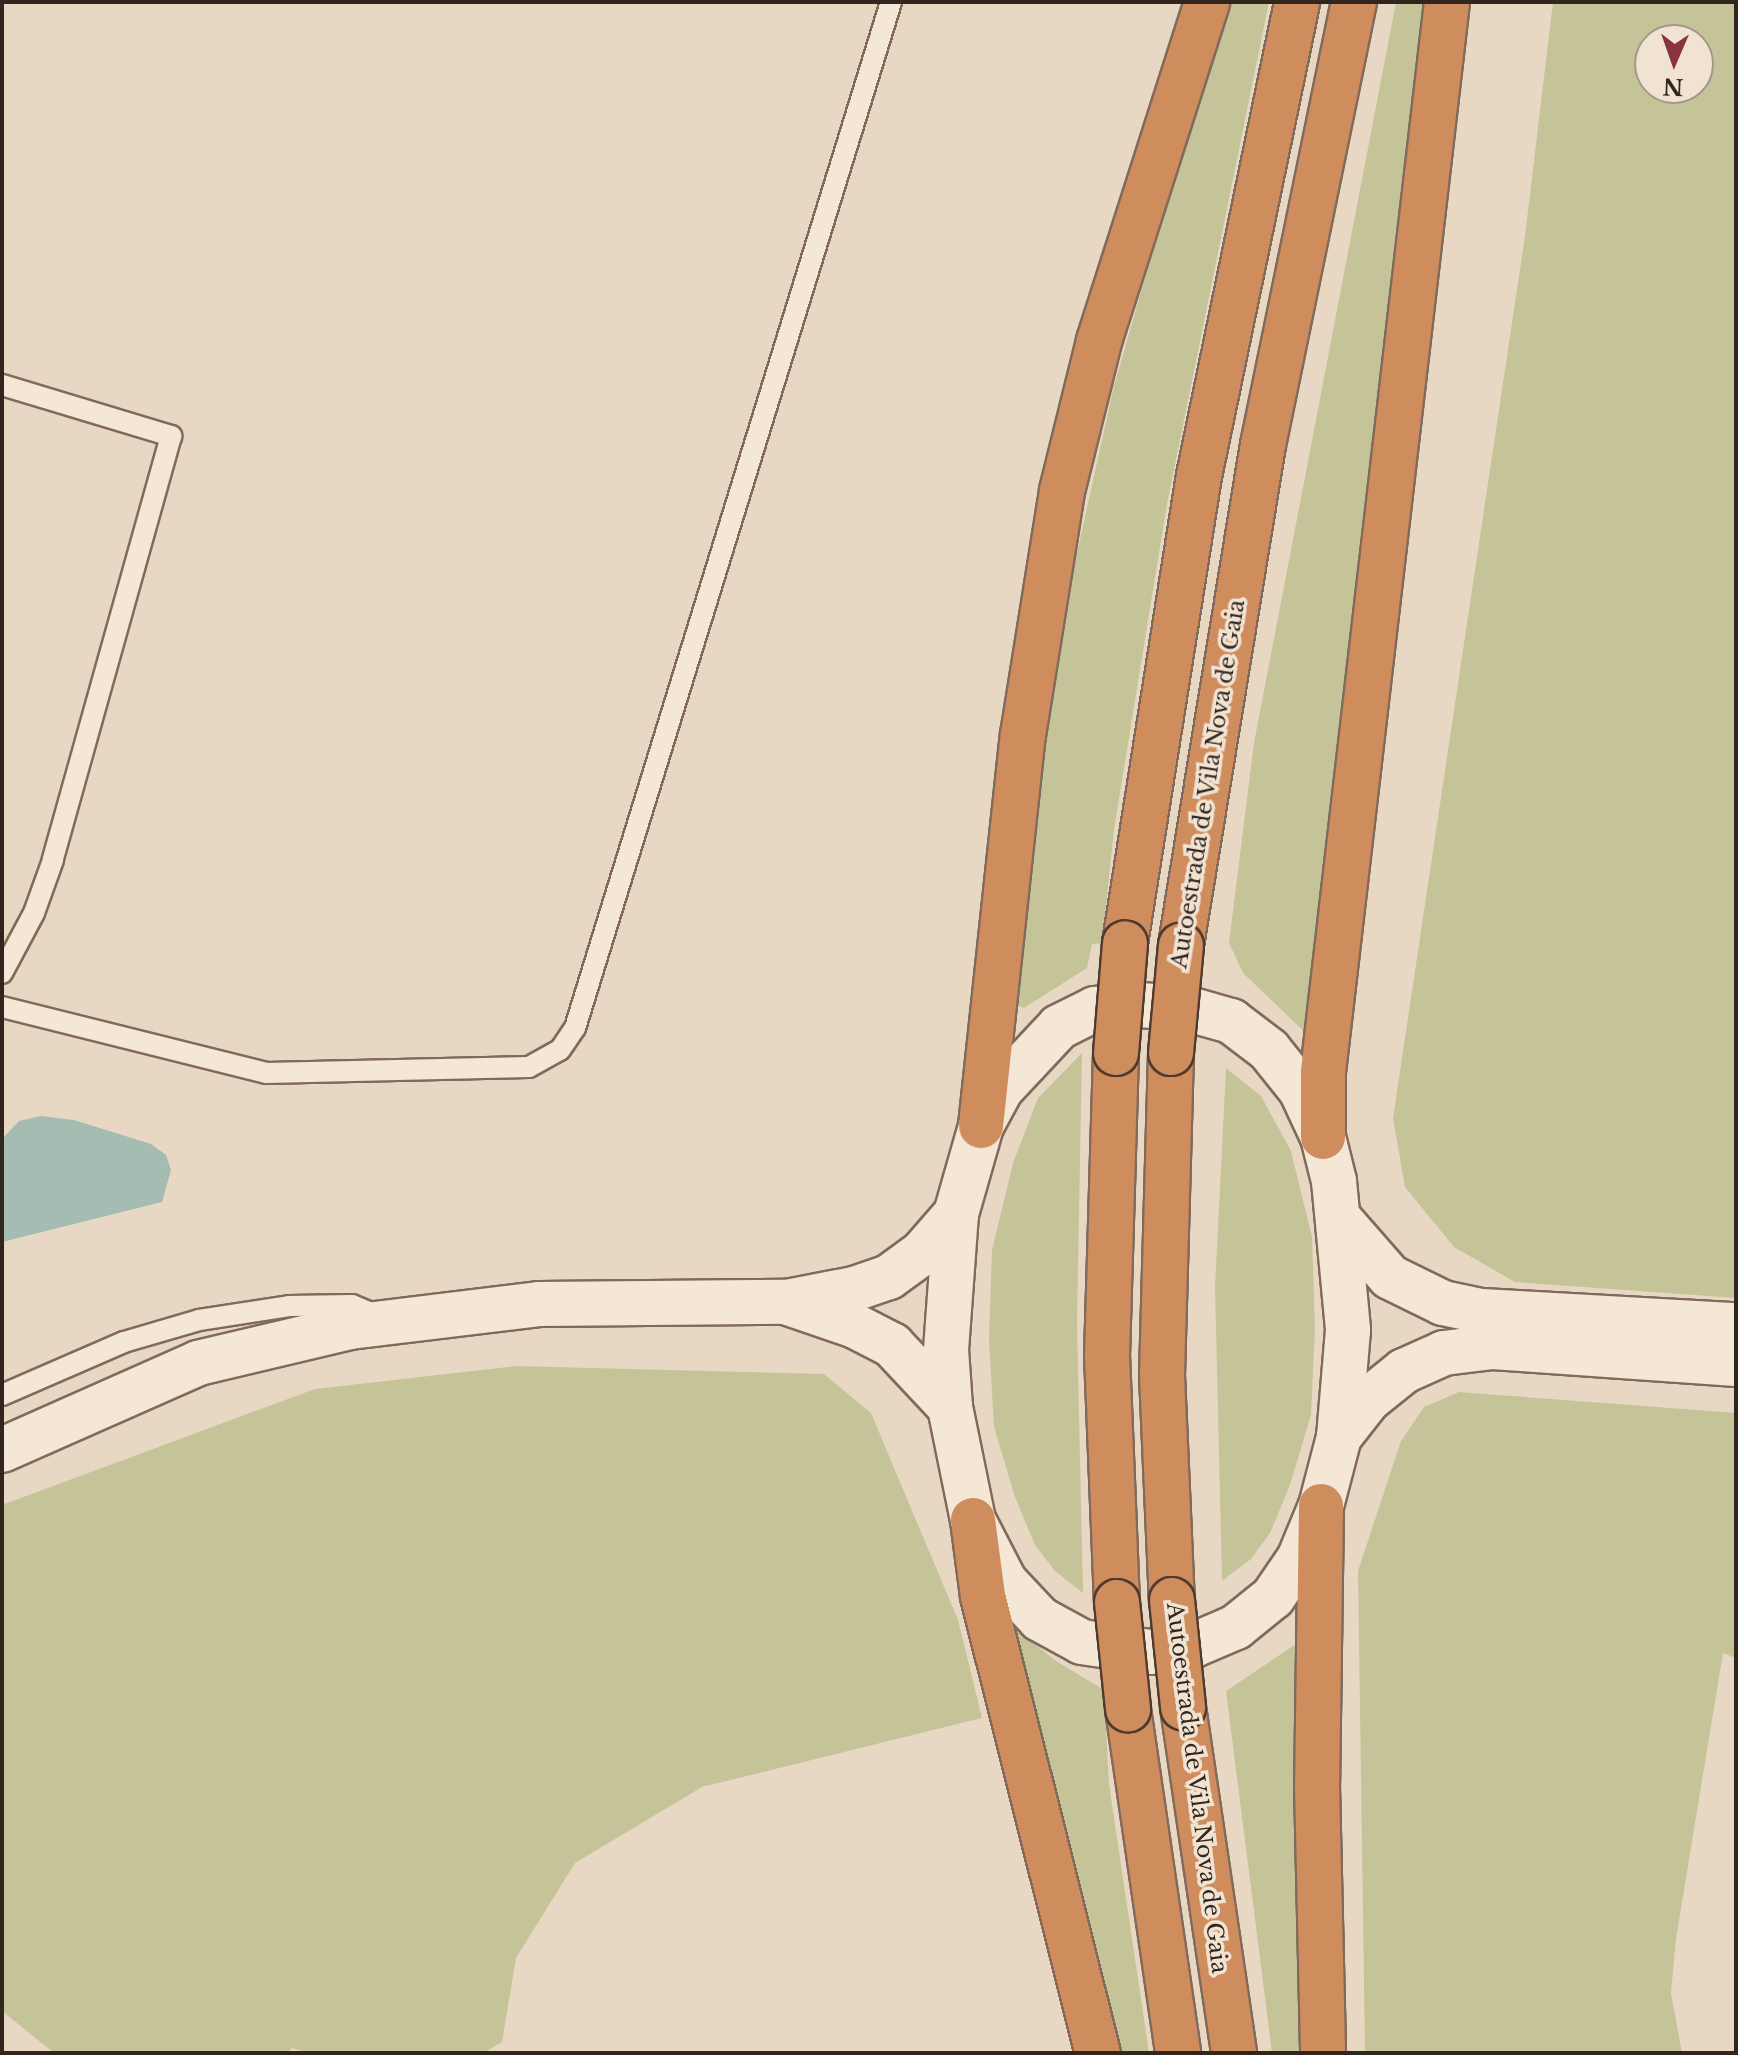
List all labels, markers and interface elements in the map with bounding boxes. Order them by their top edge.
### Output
north arrow [1634,24,1714,104]
text: N [1662,73,1684,100]
street label: Autoestrada de Vila Nova de Gaia [1166,597,1250,971]
street label: Autoestrada de Vila Nova de Gaia [1161,1600,1233,1976]

